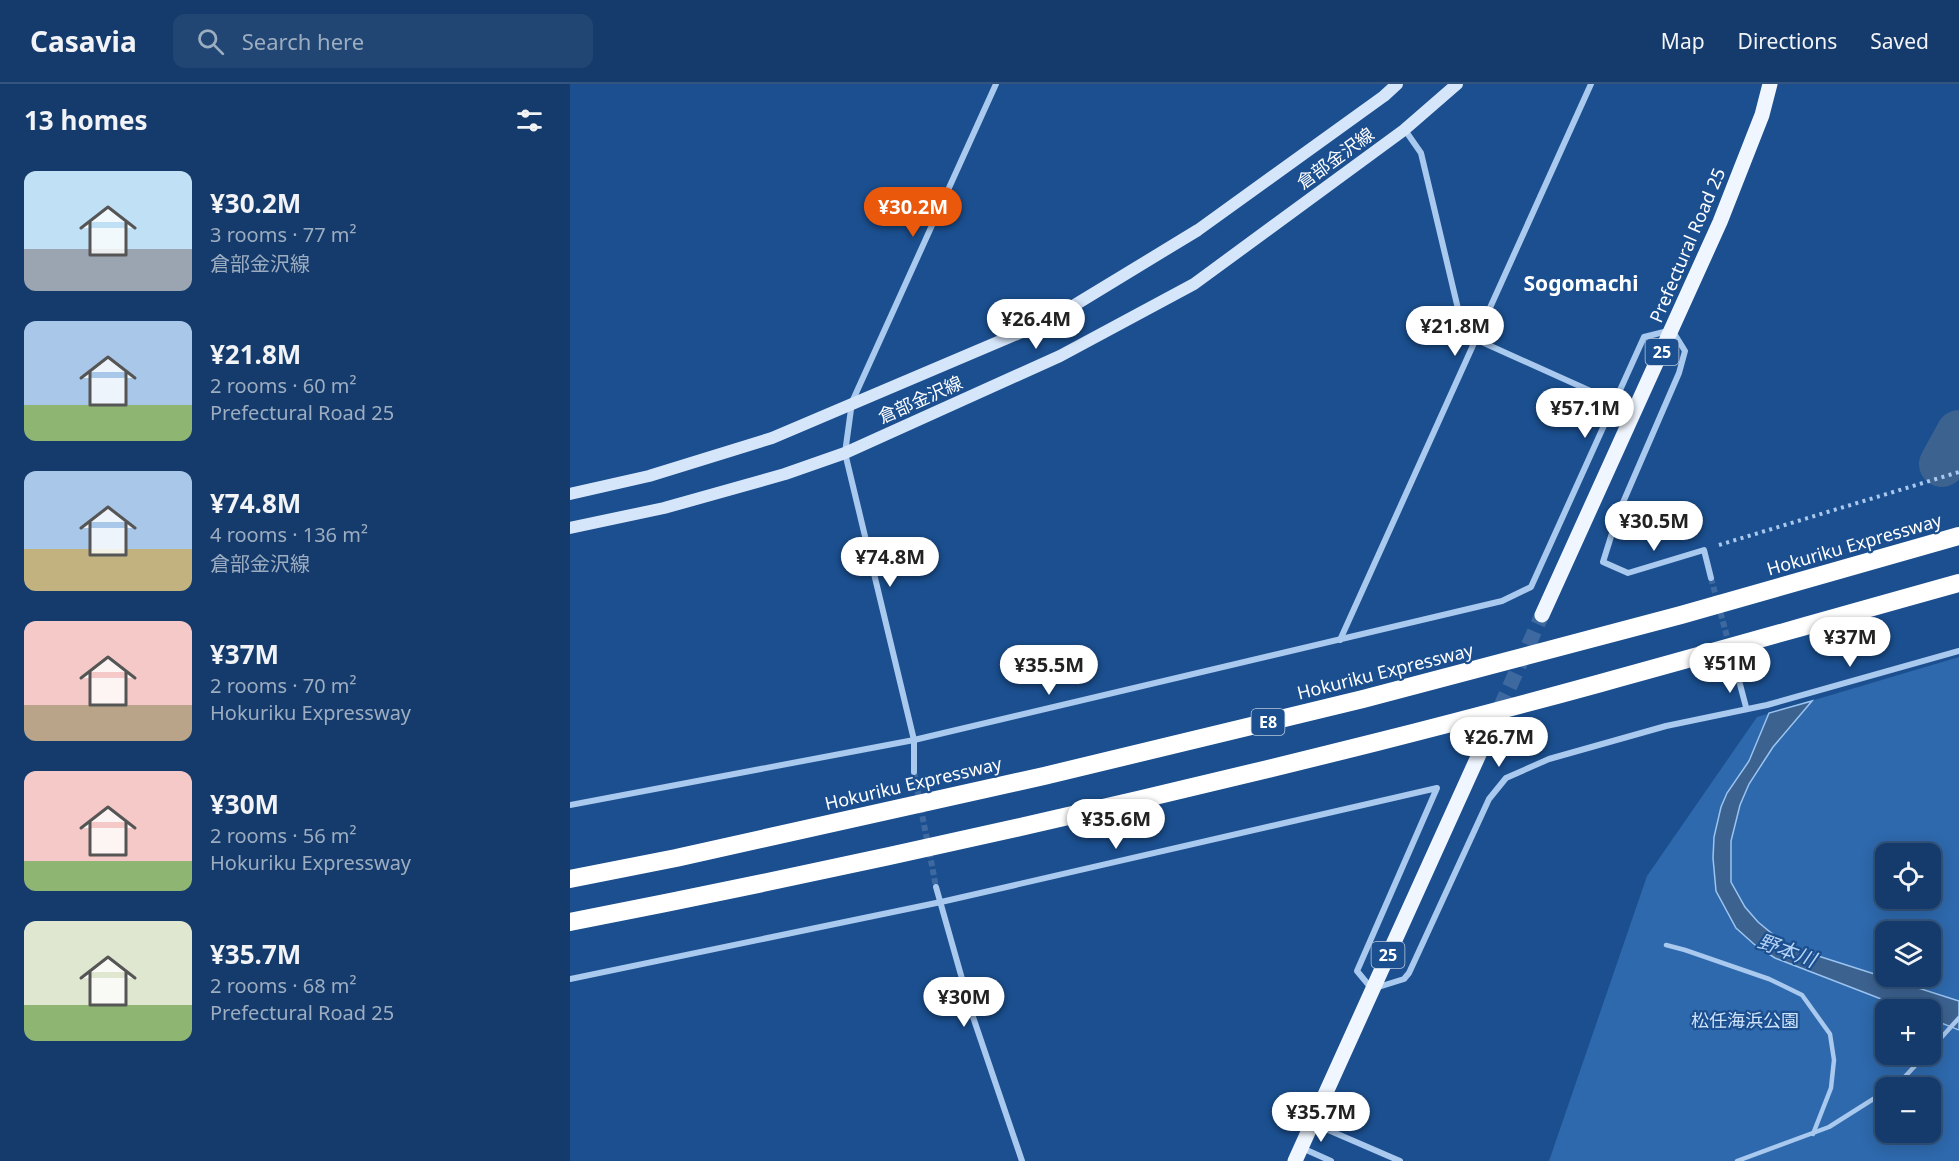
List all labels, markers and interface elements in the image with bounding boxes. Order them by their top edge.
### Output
search box [173,14,593,68]
text: Casavia [30,22,137,60]
icon: search [194,25,227,58]
text: Search here [242,26,364,56]
text: Map [1661,27,1705,55]
text: Directions [1738,27,1837,55]
text: Saved [1870,27,1929,55]
text: 13 homes [24,102,148,138]
icon: filters [513,104,546,137]
street label: 倉部金沢線 [1292,122,1378,194]
street label: Prefectural Road 25 [1644,164,1730,326]
text: ¥30.2M [210,185,301,221]
pin: ¥30.2M [864,187,962,238]
text: ¥30.2M [878,193,948,220]
icon: home [72,195,144,267]
text: 3 rooms · 77 m² [210,221,357,248]
text: 倉部金沢線 [210,250,310,277]
district label: Sogomachi [1524,269,1638,297]
pin: ¥26.4M [987,299,1085,350]
text: ¥26.4M [1001,305,1071,332]
pin: ¥21.8M [1406,306,1504,357]
text: ¥21.8M [1420,312,1490,339]
text: ¥21.8M [210,336,301,372]
road number: 25 [1646,339,1678,365]
icon: home [72,345,144,417]
street label: 倉部金沢線 [874,370,966,428]
text: 2 rooms · 60 m² [210,372,357,399]
pin: ¥57.1M [1536,388,1634,439]
text: ¥57.1M [1550,394,1620,421]
text: Prefectural Road 25 [210,399,394,426]
text: ¥74.8M [210,485,301,521]
icon: home [72,495,144,567]
pin: ¥30.5M [1605,501,1703,552]
text: ¥30.5M [1619,507,1689,534]
street label: Hokuriku Expressway [1764,507,1945,580]
text: 4 rooms · 136 m² [210,521,368,548]
pin: ¥74.8M [841,537,939,588]
text: ¥74.8M [855,543,925,570]
text: 倉部金沢線 [210,550,310,577]
pin: ¥37M [1814,617,1886,668]
text: ¥37M [1823,623,1877,650]
text: ¥37M [210,636,279,672]
street label: Hokuriku Expressway [1294,637,1476,705]
pin: ¥51M [1694,643,1766,694]
icon: home [72,645,144,717]
pin: ¥35.5M [1000,645,1098,696]
text: ¥51M [1703,649,1757,676]
text: ¥35.5M [1014,651,1084,678]
text: 2 rooms · 70 m² [210,672,357,699]
text: Hokuriku Expressway [210,699,411,726]
road number: E8 [1252,709,1284,735]
pin: ¥26.7M [1450,717,1548,768]
text: ¥26.7M [1464,723,1534,750]
street label: Hokuriku Expressway [822,751,1005,815]
text: ¥30M [210,786,279,822]
icon: home [72,795,144,867]
pin: ¥35.6M [1067,799,1165,850]
text: ¥35.6M [1081,805,1151,832]
text: 2 rooms · 56 m² [210,822,357,849]
map controls [1875,843,1941,1143]
button: locate [1875,843,1941,909]
text: Hokuriku Expressway [210,849,411,876]
button: layers [1875,921,1941,987]
water label: 野本川 [1754,927,1822,974]
text: ¥35.7M [210,936,301,972]
road number: 25 [1372,942,1404,968]
icon: home [72,945,144,1017]
text: 2 rooms · 68 m² [210,972,357,999]
pin: ¥30M [928,977,1000,1028]
text: ¥30M [937,983,991,1010]
text: Prefectural Road 25 [210,999,394,1026]
button: + [1875,999,1941,1065]
park label: 松任海浜公園 [1691,1008,1799,1032]
button: − [1875,1077,1941,1143]
pin: ¥35.7M [1272,1092,1370,1143]
text: ¥35.7M [1286,1098,1356,1125]

